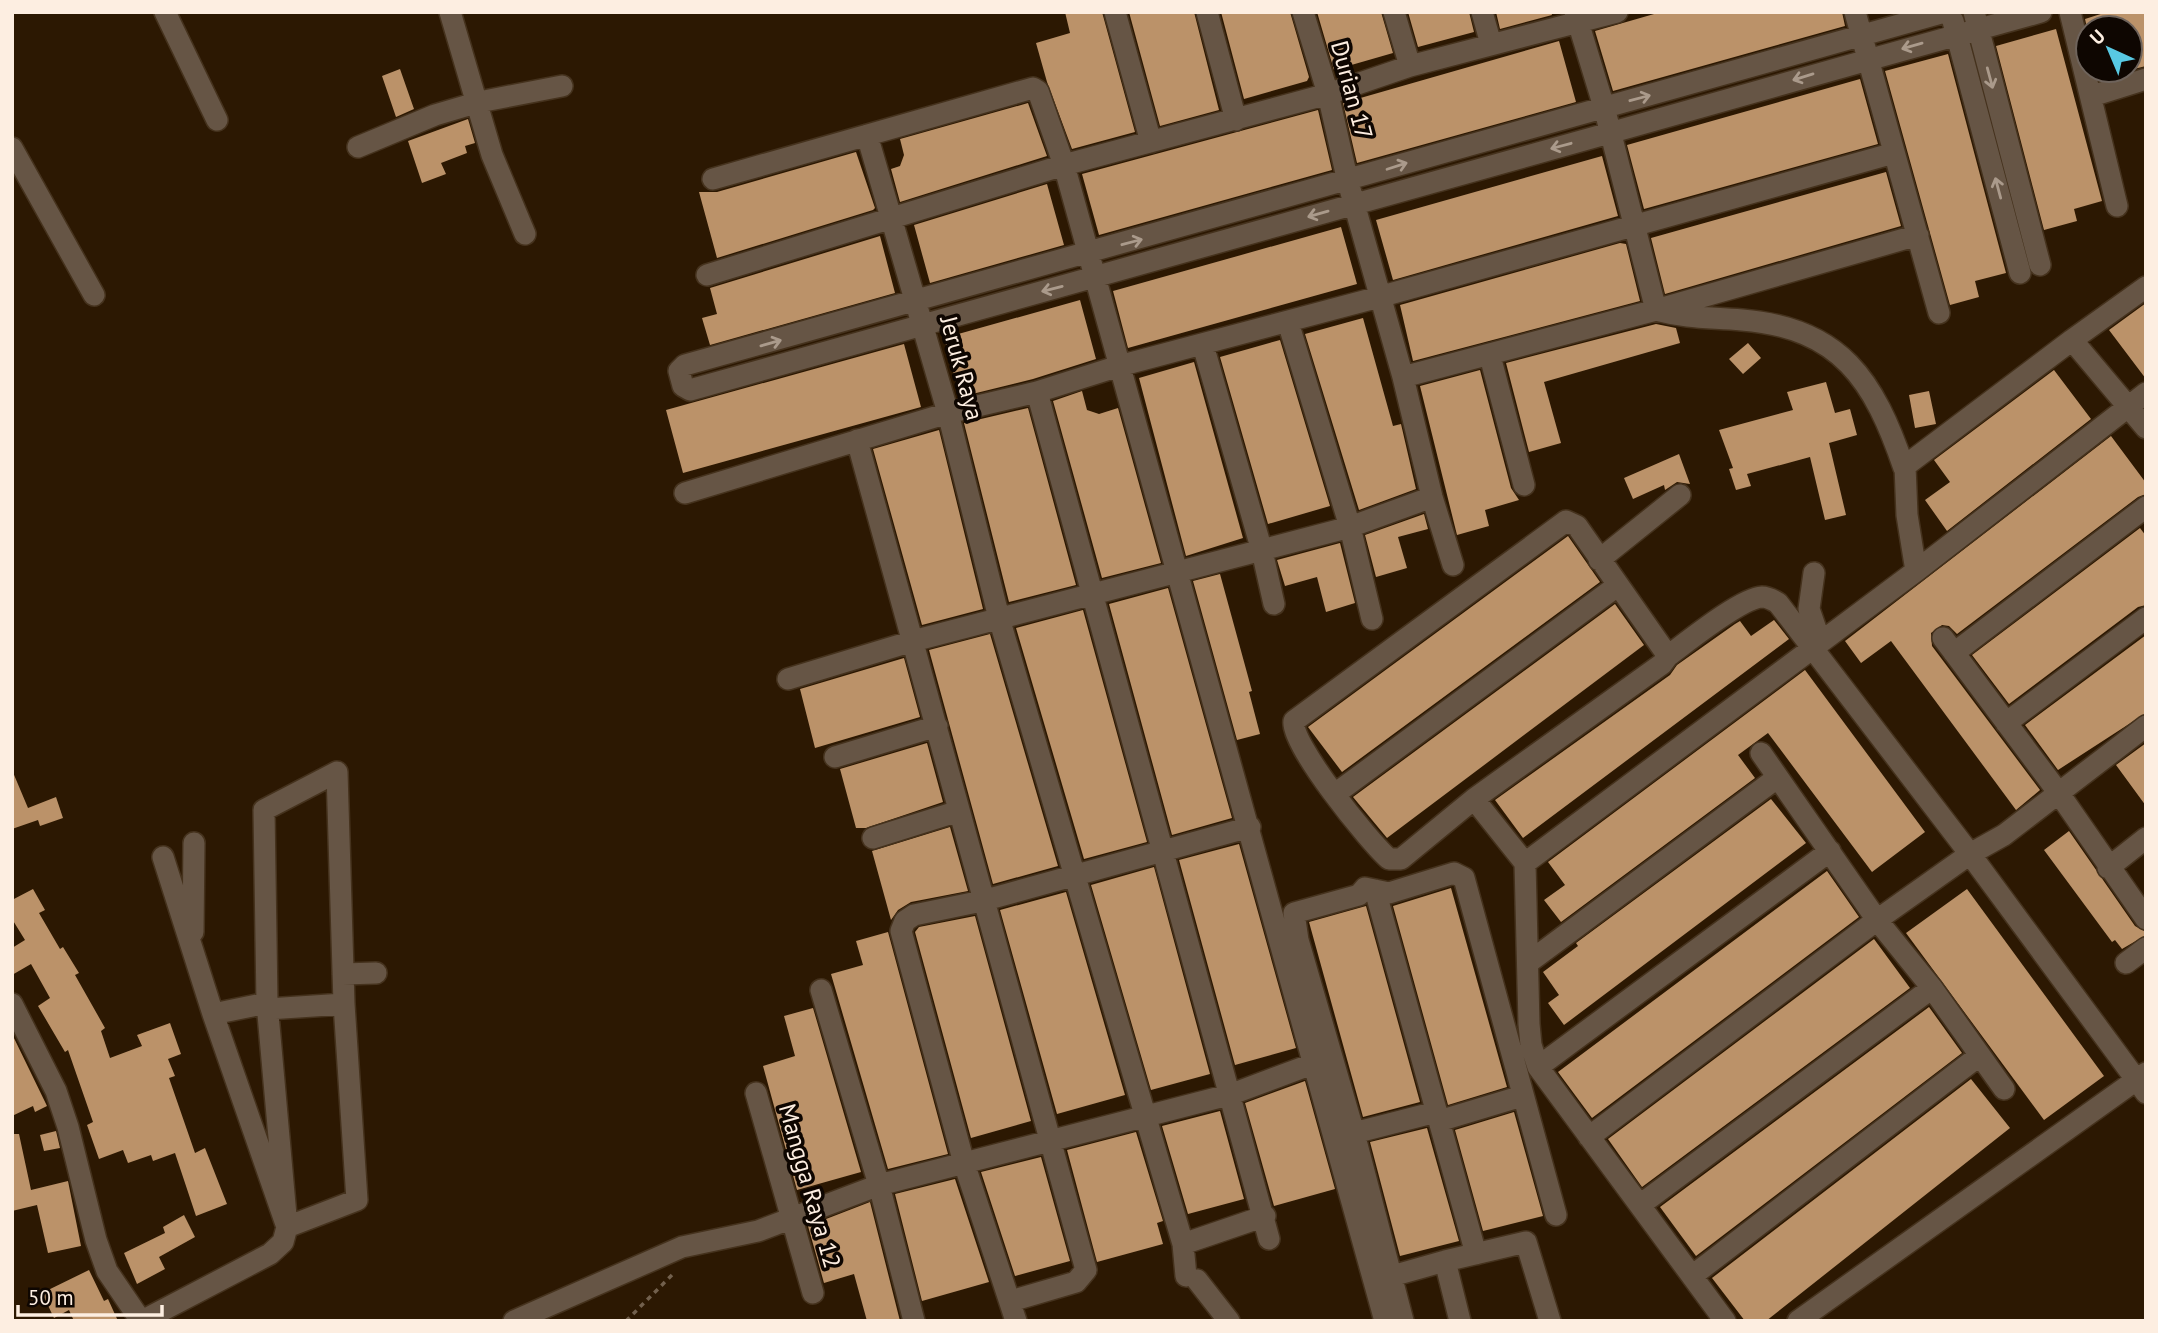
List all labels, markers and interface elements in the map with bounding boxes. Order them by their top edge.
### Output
north arrow [2074,14,2144,84]
text: U [2085,24,2110,50]
street label: Durian 17 [1324,37,1380,143]
one-way arrow [1901,40,1923,53]
one-way arrow [1985,67,1998,89]
one-way arrow [1792,72,1814,85]
one-way arrow [1628,91,1651,104]
one-way arrow [1550,140,1572,153]
one-way arrow [1386,159,1408,171]
one-way arrow [1991,178,2004,200]
one-way arrow [1307,209,1329,222]
one-way arrow [1120,234,1142,247]
one-way arrow [1041,283,1064,296]
street label: Jeruk Raya [933,312,991,423]
one-way arrow [759,336,782,349]
street label: Mangga Raya 12 [772,1100,848,1272]
scale bar [18,1274,161,1318]
text: 50 m [28,1284,74,1311]

